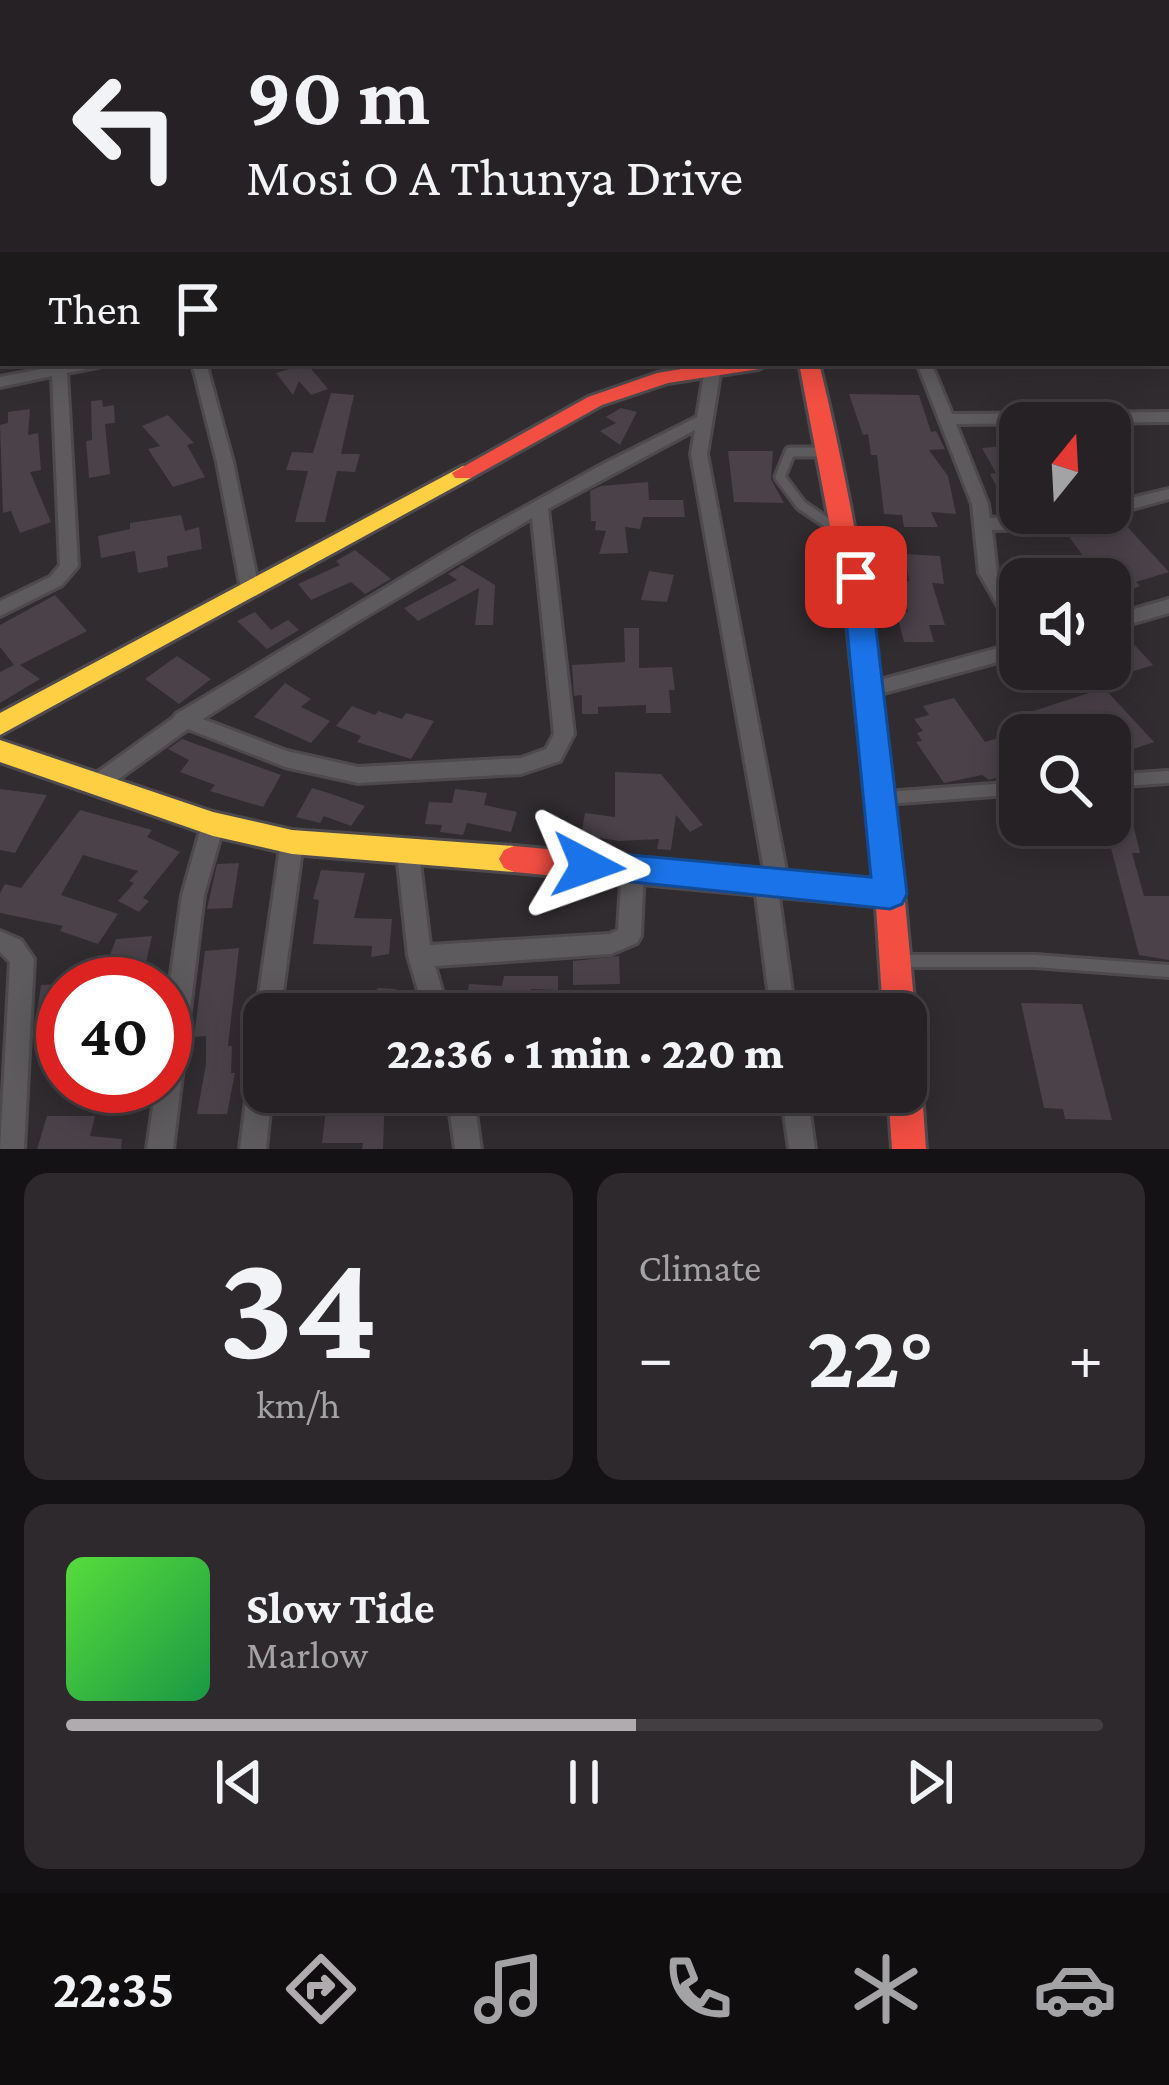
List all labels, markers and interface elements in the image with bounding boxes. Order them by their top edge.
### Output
icon: left [48,48,204,204]
text: 90 m [246,49,430,142]
text: Mosi O A Thunya Drive [246,147,743,207]
icon: arrive [165,276,231,342]
text: Then [48,284,141,334]
north arrow [999,402,1131,534]
map controls [999,402,1131,846]
pin [805,526,907,628]
icon: arrive [823,544,889,610]
button: sound [999,558,1131,690]
button: search [999,714,1131,846]
position arrow [525,803,651,929]
speed limit sign: 40 [36,957,192,1113]
text: 22:36 · 1 min · 220 m [387,1028,783,1078]
text: 34 [218,1218,378,1392]
text: Climate [639,1246,761,1289]
text: 22° [807,1306,934,1406]
text: − [639,1320,673,1393]
text: + [1068,1320,1103,1393]
text: km/h [256,1383,340,1426]
text: Slow Tide [246,1583,435,1633]
text: Marlow [246,1633,368,1676]
icon: previous [206,1749,272,1815]
icon: pause [551,1749,617,1815]
icon: next [897,1749,963,1815]
icon: directions [279,1947,363,2031]
icon: music [467,1947,551,2031]
icon: phone [656,1947,740,2031]
icon: climate [844,1947,928,2031]
icon: car [1033,1947,1117,2031]
text: 22:35 [52,1959,174,2019]

